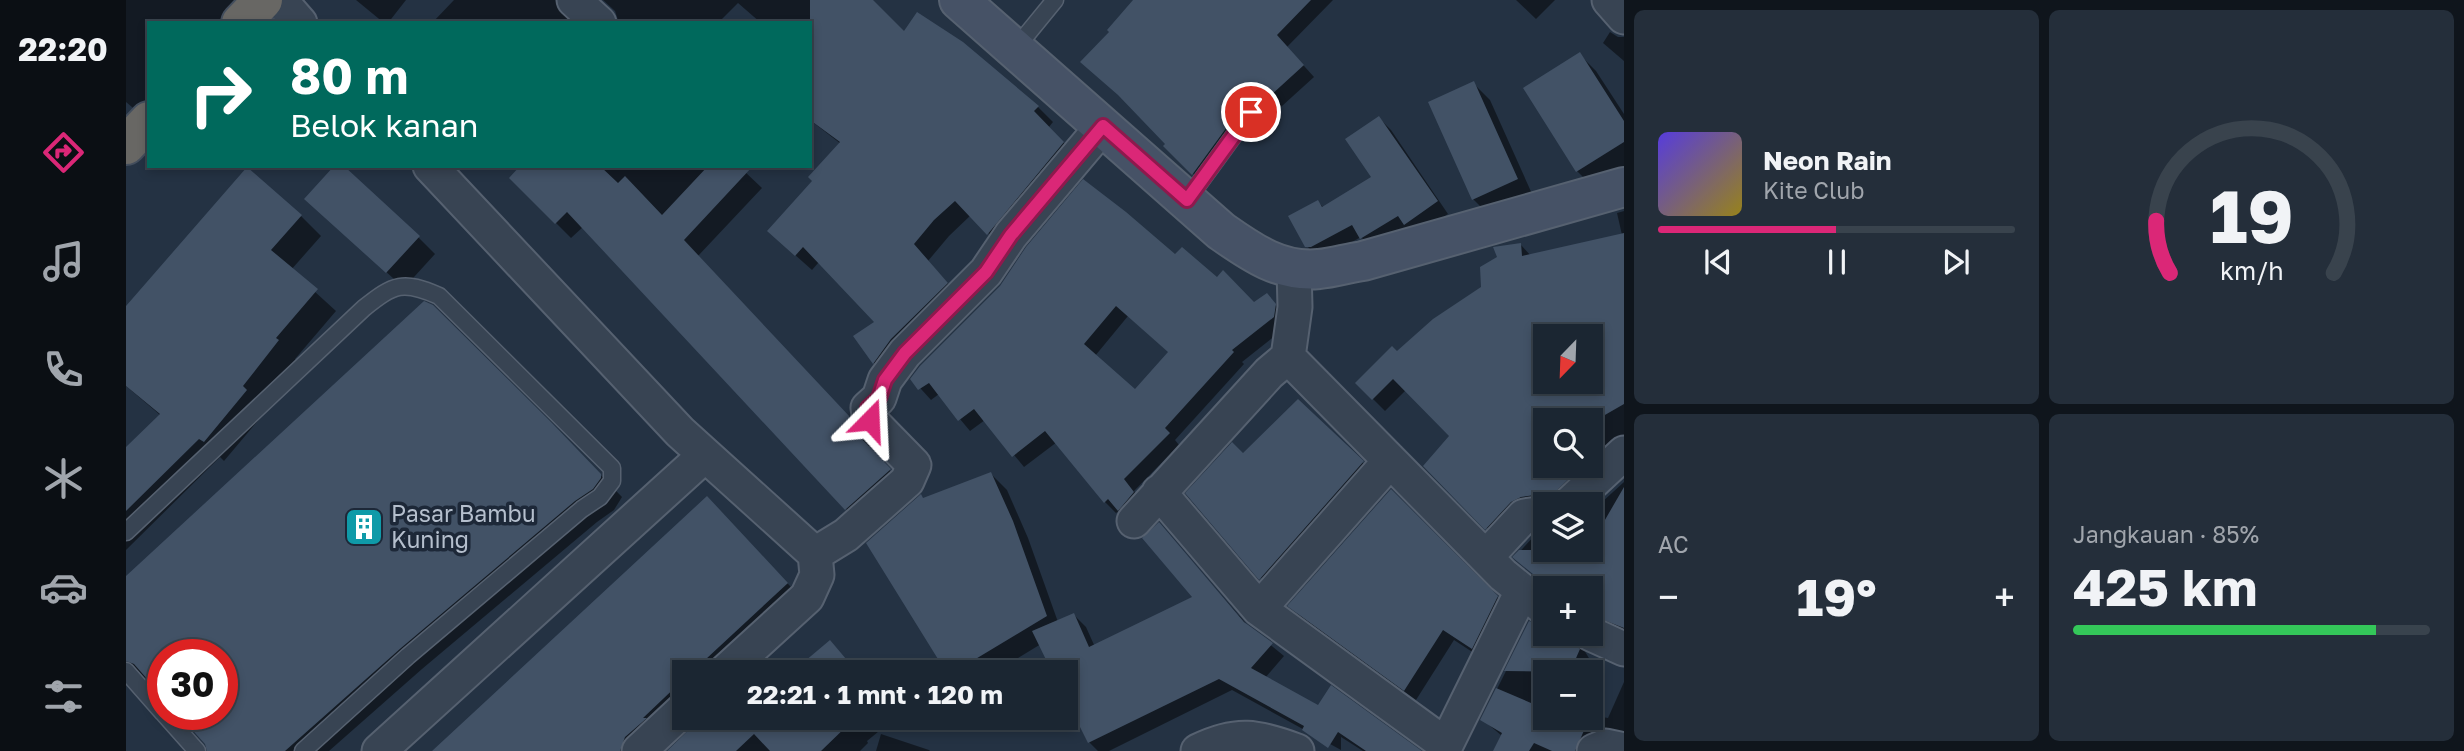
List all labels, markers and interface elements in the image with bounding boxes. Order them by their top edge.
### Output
text: 22:20 [18,30,108,68]
text: 80 m [290,46,408,105]
icon: right [175,49,266,140]
pin [1221,82,1281,142]
icon: arrive [1232,93,1270,131]
text: Belok kanan [290,106,478,144]
icon: directions [39,128,88,177]
text: Neon Rain [1763,145,1892,176]
text: 19 [2210,172,2293,259]
text: Kite Club [1763,176,1864,204]
icon: music [39,237,88,286]
icon: previous [1699,243,1737,281]
icon: pause [1818,243,1856,281]
icon: next [1937,243,1975,281]
text: km/h [2220,255,2283,286]
north arrow [1533,324,1603,394]
map controls [1533,324,1603,730]
icon: phone [39,345,88,394]
position arrow [833,383,907,457]
button: search [1533,408,1603,478]
icon: climate [39,454,88,503]
button: layers [1533,492,1603,562]
place label: Pasar Bambu Kuning [391,499,536,553]
building icon: Pasar Bambu Kuning [343,506,385,548]
text: Jangkauan · 85% [2073,520,2259,548]
text: AC [1658,530,1689,558]
text: 425 km [2073,555,2258,617]
icon: car [39,563,88,612]
text: 19° [1796,565,1877,627]
text: − [1658,574,1679,619]
text: + [1994,574,2015,619]
button: + [1533,576,1603,646]
speed limit sign: 30 [147,639,238,730]
button: − [1533,660,1603,730]
icon: filters [39,672,88,721]
text: 22:21 · 1 mnt · 120 m [747,679,1003,710]

